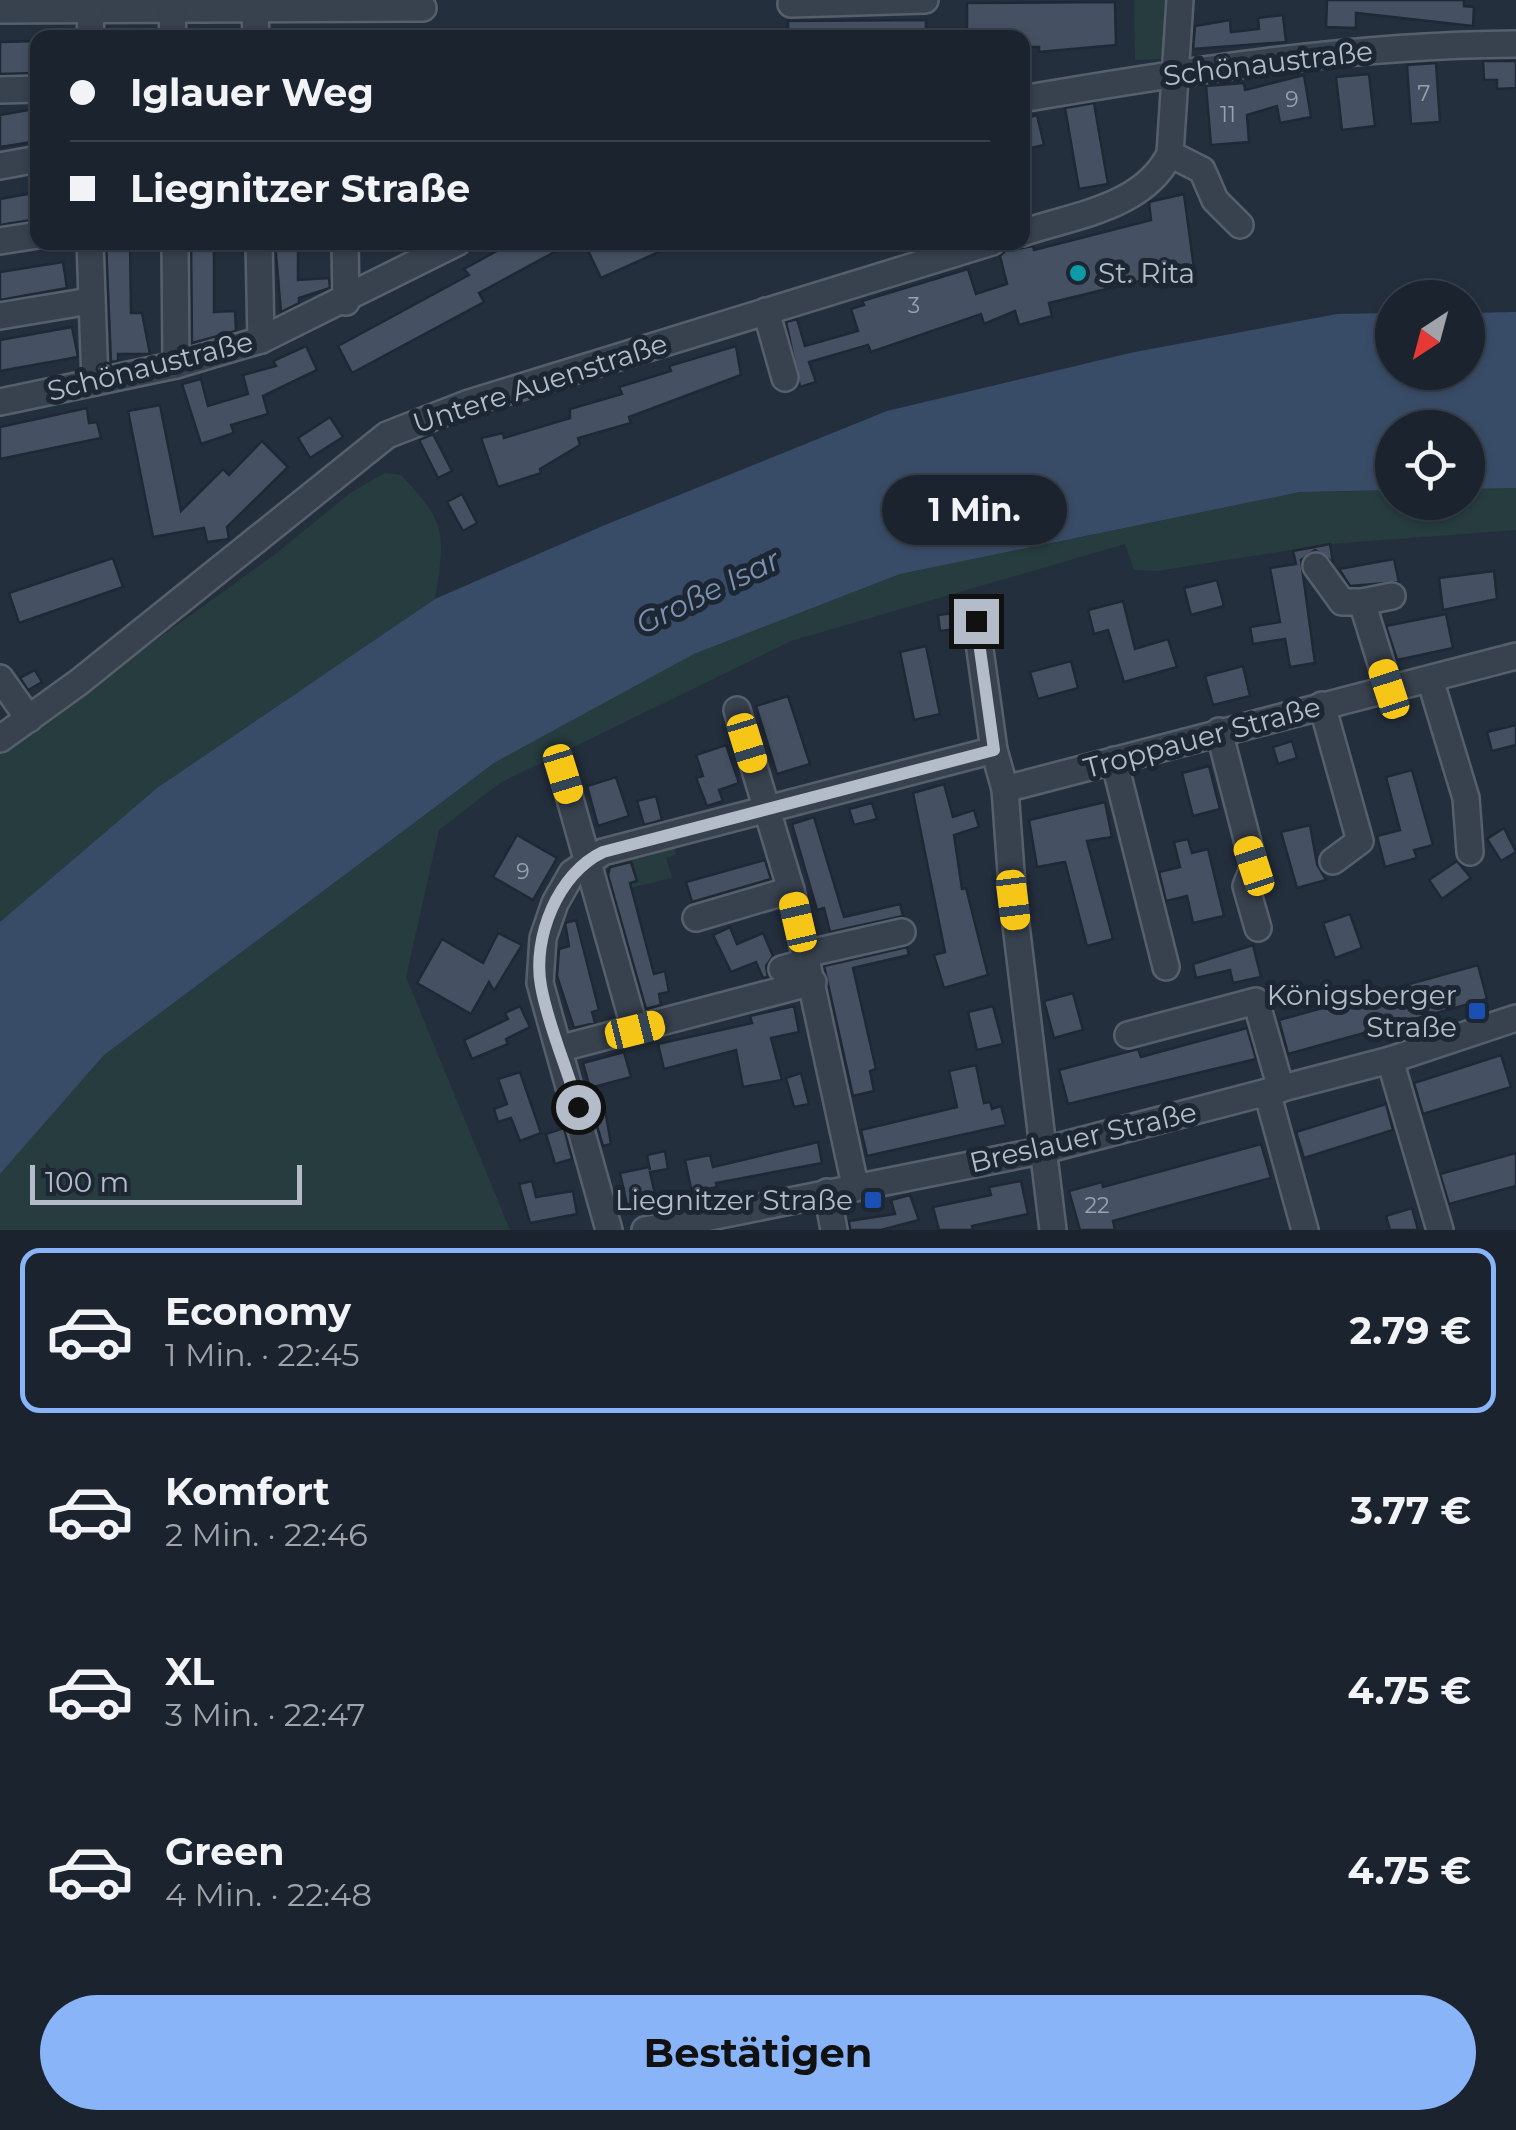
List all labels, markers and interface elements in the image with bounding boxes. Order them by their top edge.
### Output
street label: Schönaustraße [1161,33,1375,93]
text: Iglauer Weg [130,69,374,116]
house number: 7 [1418,80,1431,107]
house number: 9 [1285,86,1299,113]
house number: 11 [1220,101,1236,128]
text: Liegnitzer Straße [130,165,470,212]
place label: St. Rita [1098,256,1195,290]
marker: St. Rita [1067,262,1089,284]
north arrow [1375,280,1485,390]
map controls [1375,280,1485,520]
house number: 3 [908,292,920,319]
street label: Schönaustraße [44,324,256,408]
street label: Untere Auenstraße [408,326,672,440]
button: locate [1375,410,1485,520]
callout: 1 Min. [884,476,1068,546]
text: 1 Min. [928,490,1021,529]
water label: Große Isar [630,540,787,642]
route end [954,599,999,644]
car [1365,656,1413,722]
street label: Troppauer Straße [1080,689,1324,785]
car [724,710,770,776]
car [540,741,586,807]
car [1230,833,1278,899]
house number: 9 [516,858,530,885]
car [994,868,1032,932]
car [777,889,819,955]
place label: Königsberger Straße [1267,978,1457,1044]
marker: Königsberger Straße [1466,1000,1488,1022]
car [602,1008,668,1052]
route start [556,1085,601,1130]
street label: Breslauer Straße [966,1094,1200,1180]
scale bar [30,1160,302,1204]
text: 100 m [45,1165,129,1199]
place label: Liegnitzer Straße [615,1183,853,1217]
marker: Liegnitzer Straße [862,1189,884,1211]
house number: 22 [1085,1192,1110,1219]
icon: car [45,1286,135,1376]
text: Economy [165,1288,351,1335]
text: 2.79 € [1350,1307,1471,1354]
text: 1 Min. · 22:45 [165,1335,360,1374]
icon: car [45,1466,135,1556]
text: Komfort [165,1468,330,1515]
text: 3.77 € [1350,1487,1471,1534]
text: 2 Min. · 22:46 [165,1515,368,1554]
icon: car [45,1646,135,1736]
text: XL [165,1648,214,1695]
text: 4.75 € [1348,1667,1471,1714]
text: 3 Min. · 22:47 [165,1695,365,1734]
icon: car [45,1826,135,1916]
text: Green [165,1828,285,1875]
text: 4.75 € [1348,1847,1471,1894]
text: 4 Min. · 22:48 [165,1875,372,1914]
button: Bestätigen [40,1995,1476,2110]

